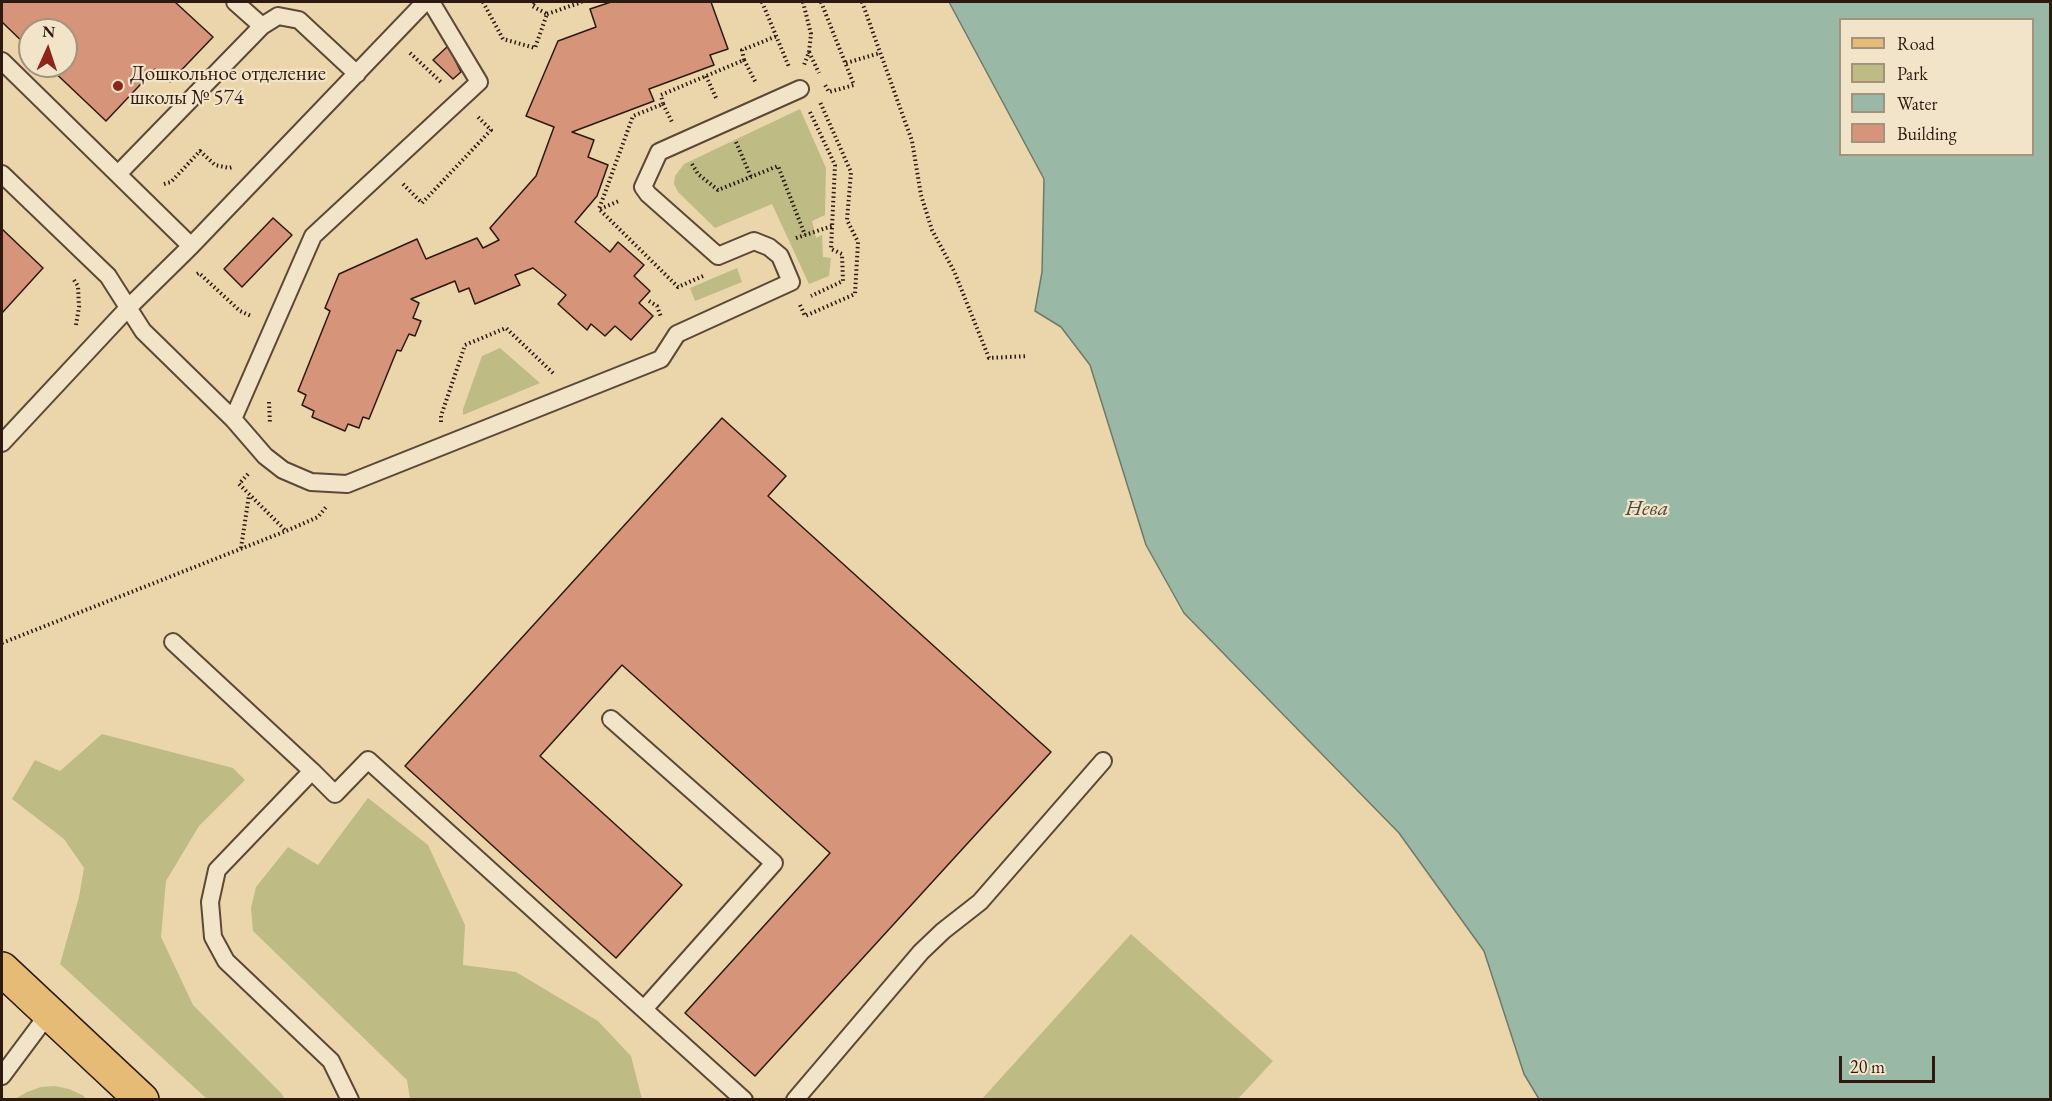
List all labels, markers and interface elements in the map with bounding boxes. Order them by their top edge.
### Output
north arrow [18,18,78,78]
legend [1839,18,2034,156]
text: N [42,21,56,42]
text: Road [1897,32,1935,55]
place label: Дошкольное отделение школы № 574 [130,61,326,111]
text: Park [1897,62,1928,85]
marker: Дошкольное отделение школы № 574 [111,79,125,93]
text: Water [1897,92,1938,115]
text: Building [1897,122,1957,145]
water label: Нева [1625,496,1669,522]
scale bar [1842,1044,1938,1082]
text: 20 m [1850,1055,1885,1078]

